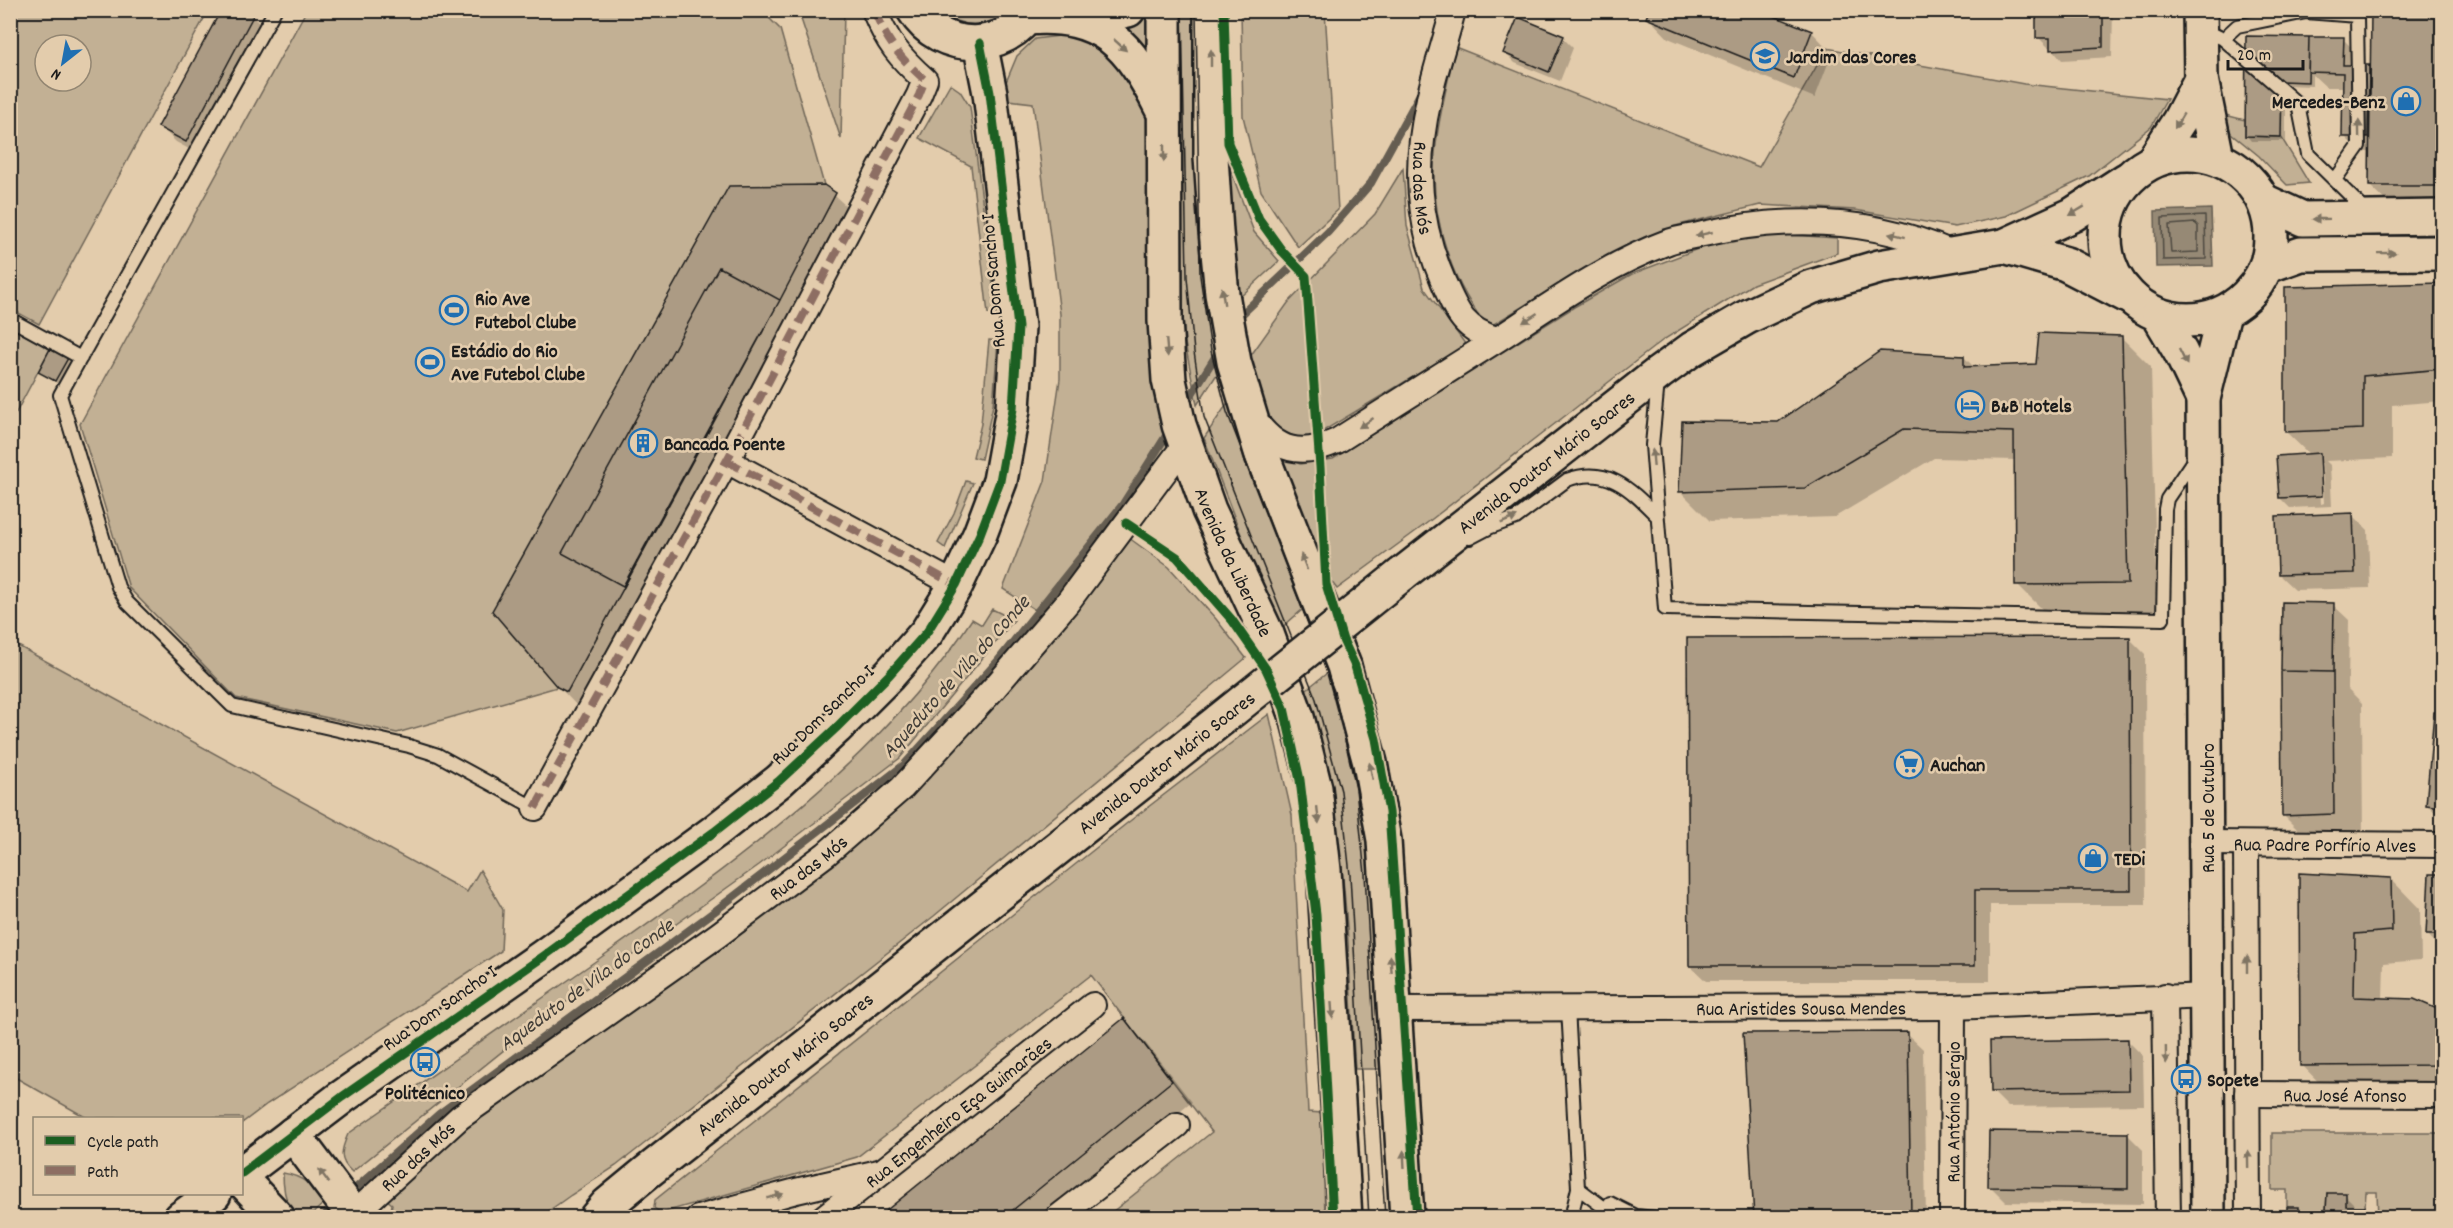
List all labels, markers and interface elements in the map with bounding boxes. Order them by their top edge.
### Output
north arrow [33,33,93,93]
scale bar [2228,33,2303,71]
one-way arrow [1112,38,1127,52]
school or university icon: Jardim das Cores [1749,40,1781,72]
text: 20 m [2237,44,2271,69]
place label: Jardim das Cores [1786,45,1917,73]
one-way arrow [1206,49,1216,68]
text: N [47,62,66,86]
shop icon: Mercedes-Benz [2390,85,2422,117]
place label: Mercedes-Benz [2272,90,2385,118]
one-way arrow [2174,113,2184,130]
one-way arrow [2354,120,2364,139]
street label: Rua das Mós [1403,140,1438,238]
one-way arrow [1159,143,1169,162]
one-way arrow [2069,206,2085,217]
street label: Rua Dom Sancho I [975,213,1015,349]
one-way arrow [2312,214,2331,224]
one-way arrow [1695,229,1714,239]
one-way arrow [1888,229,1906,239]
one-way arrow [2377,248,2396,258]
one-way arrow [1218,286,1227,305]
place label: Rio Ave Futebol Clube [475,287,577,338]
sports icon: Rio Ave Futebol Clube [438,294,470,326]
one-way arrow [1522,312,1538,323]
one-way arrow [1162,338,1172,357]
place label: Estádio do Rio Ave Futebol Clube [451,339,585,390]
sports icon: Estádio do Rio Ave Futebol Clube [414,346,446,378]
one-way arrow [2178,348,2187,365]
street label: Avenida Doutor Mário Soares [1453,386,1642,542]
hotel icon: B&B Hotels [1954,389,1986,421]
place label: B&B Hotels [1991,394,2072,422]
one-way arrow [1357,417,1374,428]
building icon: Bancada Poente [627,427,659,459]
place label: Bancada Poente [664,432,785,460]
one-way arrow [1648,448,1657,467]
street label: Avenida da Liberdade [1185,485,1278,643]
one-way arrow [1501,515,1519,525]
one-way arrow [1299,553,1308,571]
water label: Aqueduto de Vila do Conde [876,589,1040,766]
street label: Rua Dom Sancho I [766,659,882,773]
street label: Avenida Doutor Mário Soares [1073,686,1263,843]
street label: Rua 5 de Outubro [2196,743,2224,873]
supermarket icon: Auchan [1893,748,1925,780]
place label: Auchan [1930,753,1985,781]
one-way arrow [1366,761,1375,780]
one-way arrow [1313,806,1323,825]
street label: Rua das Mós [764,830,855,909]
street label: Rua Padre Porfírio Alves [2233,832,2417,862]
shop icon: TEDi [2077,842,2109,874]
place label: TEDi [2114,847,2145,875]
water label: Aqueduto de Vila do Conde [494,912,683,1060]
one-way arrow [1386,955,1396,974]
one-way arrow [2242,955,2252,974]
street label: Rua Dom Sancho I [378,960,504,1059]
street label: Avenida Doutor Mário Soares [692,987,881,1145]
street label: Rua Aristides Sousa Mendes [1696,996,1906,1025]
one-way arrow [1328,1000,1337,1019]
street label: Rua Engenheiro Eça Guimarães [860,1031,1059,1196]
street label: Rua António Sérgio [1941,1041,1970,1183]
one-way arrow [2161,1045,2171,1064]
bus stop icon: Politécnico [409,1046,441,1078]
bus stop icon: Sopete [2170,1063,2202,1095]
place label: Sopete [2207,1068,2259,1096]
place label: Politécnico [385,1081,465,1109]
street label: Rua José Afonso [2283,1083,2407,1112]
street label: Rua das Mós [376,1116,463,1200]
legend [33,1117,243,1195]
text: Cycle path [87,1131,158,1156]
one-way arrow [1399,1150,1408,1169]
one-way arrow [2243,1150,2253,1169]
text: Path [87,1161,119,1186]
one-way arrow [319,1168,331,1183]
one-way arrow [766,1191,784,1201]

